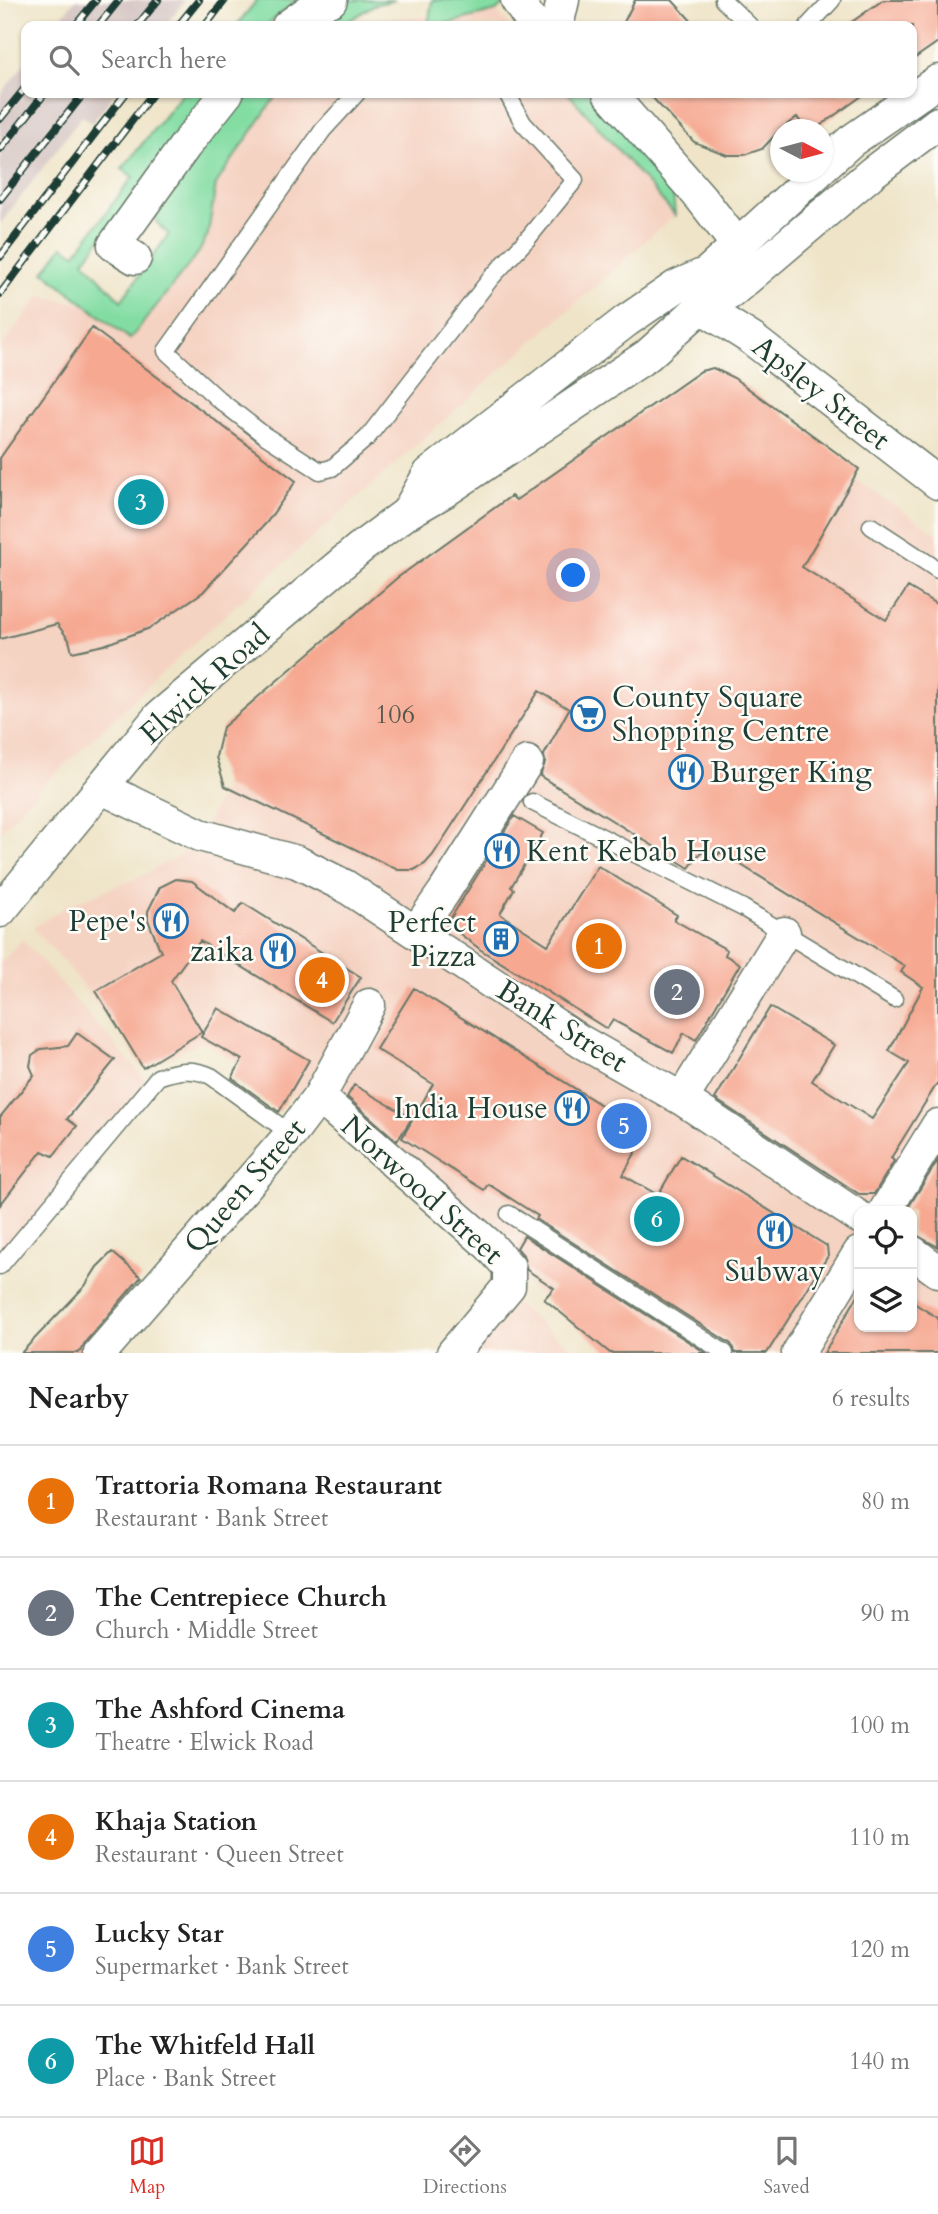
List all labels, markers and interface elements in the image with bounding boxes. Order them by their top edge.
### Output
search box [21,21,917,98]
icon: search [45,41,83,79]
text: Search here [101,42,227,77]
north arrow [770,119,833,182]
street label: Apsley Street [743,326,899,460]
pin: 3 [118,476,164,528]
your location [556,558,590,592]
street label: Elwick Road [131,614,279,754]
place label: County Square Shopping Centre [612,677,830,752]
supermarket icon: County Square Shopping Centre [569,695,607,733]
house number: 106 [375,697,415,732]
place label: Burger King [710,752,872,793]
restaurant icon: Burger King [667,753,705,791]
place label: Kent Kebab House [526,831,767,872]
restaurant icon: Kent Kebab House [483,832,521,870]
place label: Pepe's [68,901,146,942]
restaurant icon: Pepe's [152,902,190,940]
place label: Perfect Pizza [388,902,477,977]
building icon: Perfect Pizza [482,920,520,958]
pin: 1 [576,920,622,972]
place label: zaika [190,931,254,972]
restaurant icon: zaika [259,932,297,970]
pin: 4 [299,954,345,1006]
pin: 2 [654,966,700,1018]
street label: Bank Street [489,970,636,1083]
place label: India House [394,1088,548,1129]
restaurant icon: India House [553,1089,591,1127]
pin: 5 [601,1100,647,1152]
street label: Norwood Street [332,1106,512,1274]
street label: Queen Street [175,1109,316,1262]
pin: 6 [634,1193,680,1245]
map controls [854,1206,917,1332]
button: locate [854,1206,917,1269]
restaurant icon: Subway [756,1212,794,1250]
place label: Subway [725,1251,825,1292]
button: layers [854,1269,917,1332]
text: Nearby [28,1378,129,1419]
text: 6 results [832,1383,910,1414]
text: Trattoria Romana Restaurant [95,1468,442,1503]
text: 1 [45,1486,57,1517]
text: 80 m [861,1486,910,1517]
text: Restaurant · Bank Street [95,1503,328,1534]
text: The Centrepiece Church [95,1580,387,1615]
text: 2 [45,1598,57,1629]
text: 90 m [861,1598,910,1629]
text: Church · Middle Street [95,1615,318,1646]
text: The Ashford Cinema [95,1692,345,1727]
text: 3 [45,1710,57,1741]
text: 100 m [849,1710,910,1741]
text: Theatre · Elwick Road [95,1727,314,1758]
text: Khaja Station [95,1804,257,1839]
text: 4 [45,1822,57,1853]
text: 110 m [849,1822,910,1853]
text: Restaurant · Queen Street [95,1839,344,1870]
text: Lucky Star [95,1916,224,1951]
text: 5 [45,1934,57,1965]
text: 120 m [849,1934,910,1965]
text: Supermarket · Bank Street [95,1951,349,1982]
text: The Whitfeld Hall [95,2028,315,2063]
text: 6 [45,2046,57,2077]
text: 140 m [849,2046,910,2077]
text: Place · Bank Street [95,2063,276,2094]
tab: Map [128,2132,166,2200]
tab: Directions [423,2132,507,2200]
tab: Saved [764,2132,810,2200]

